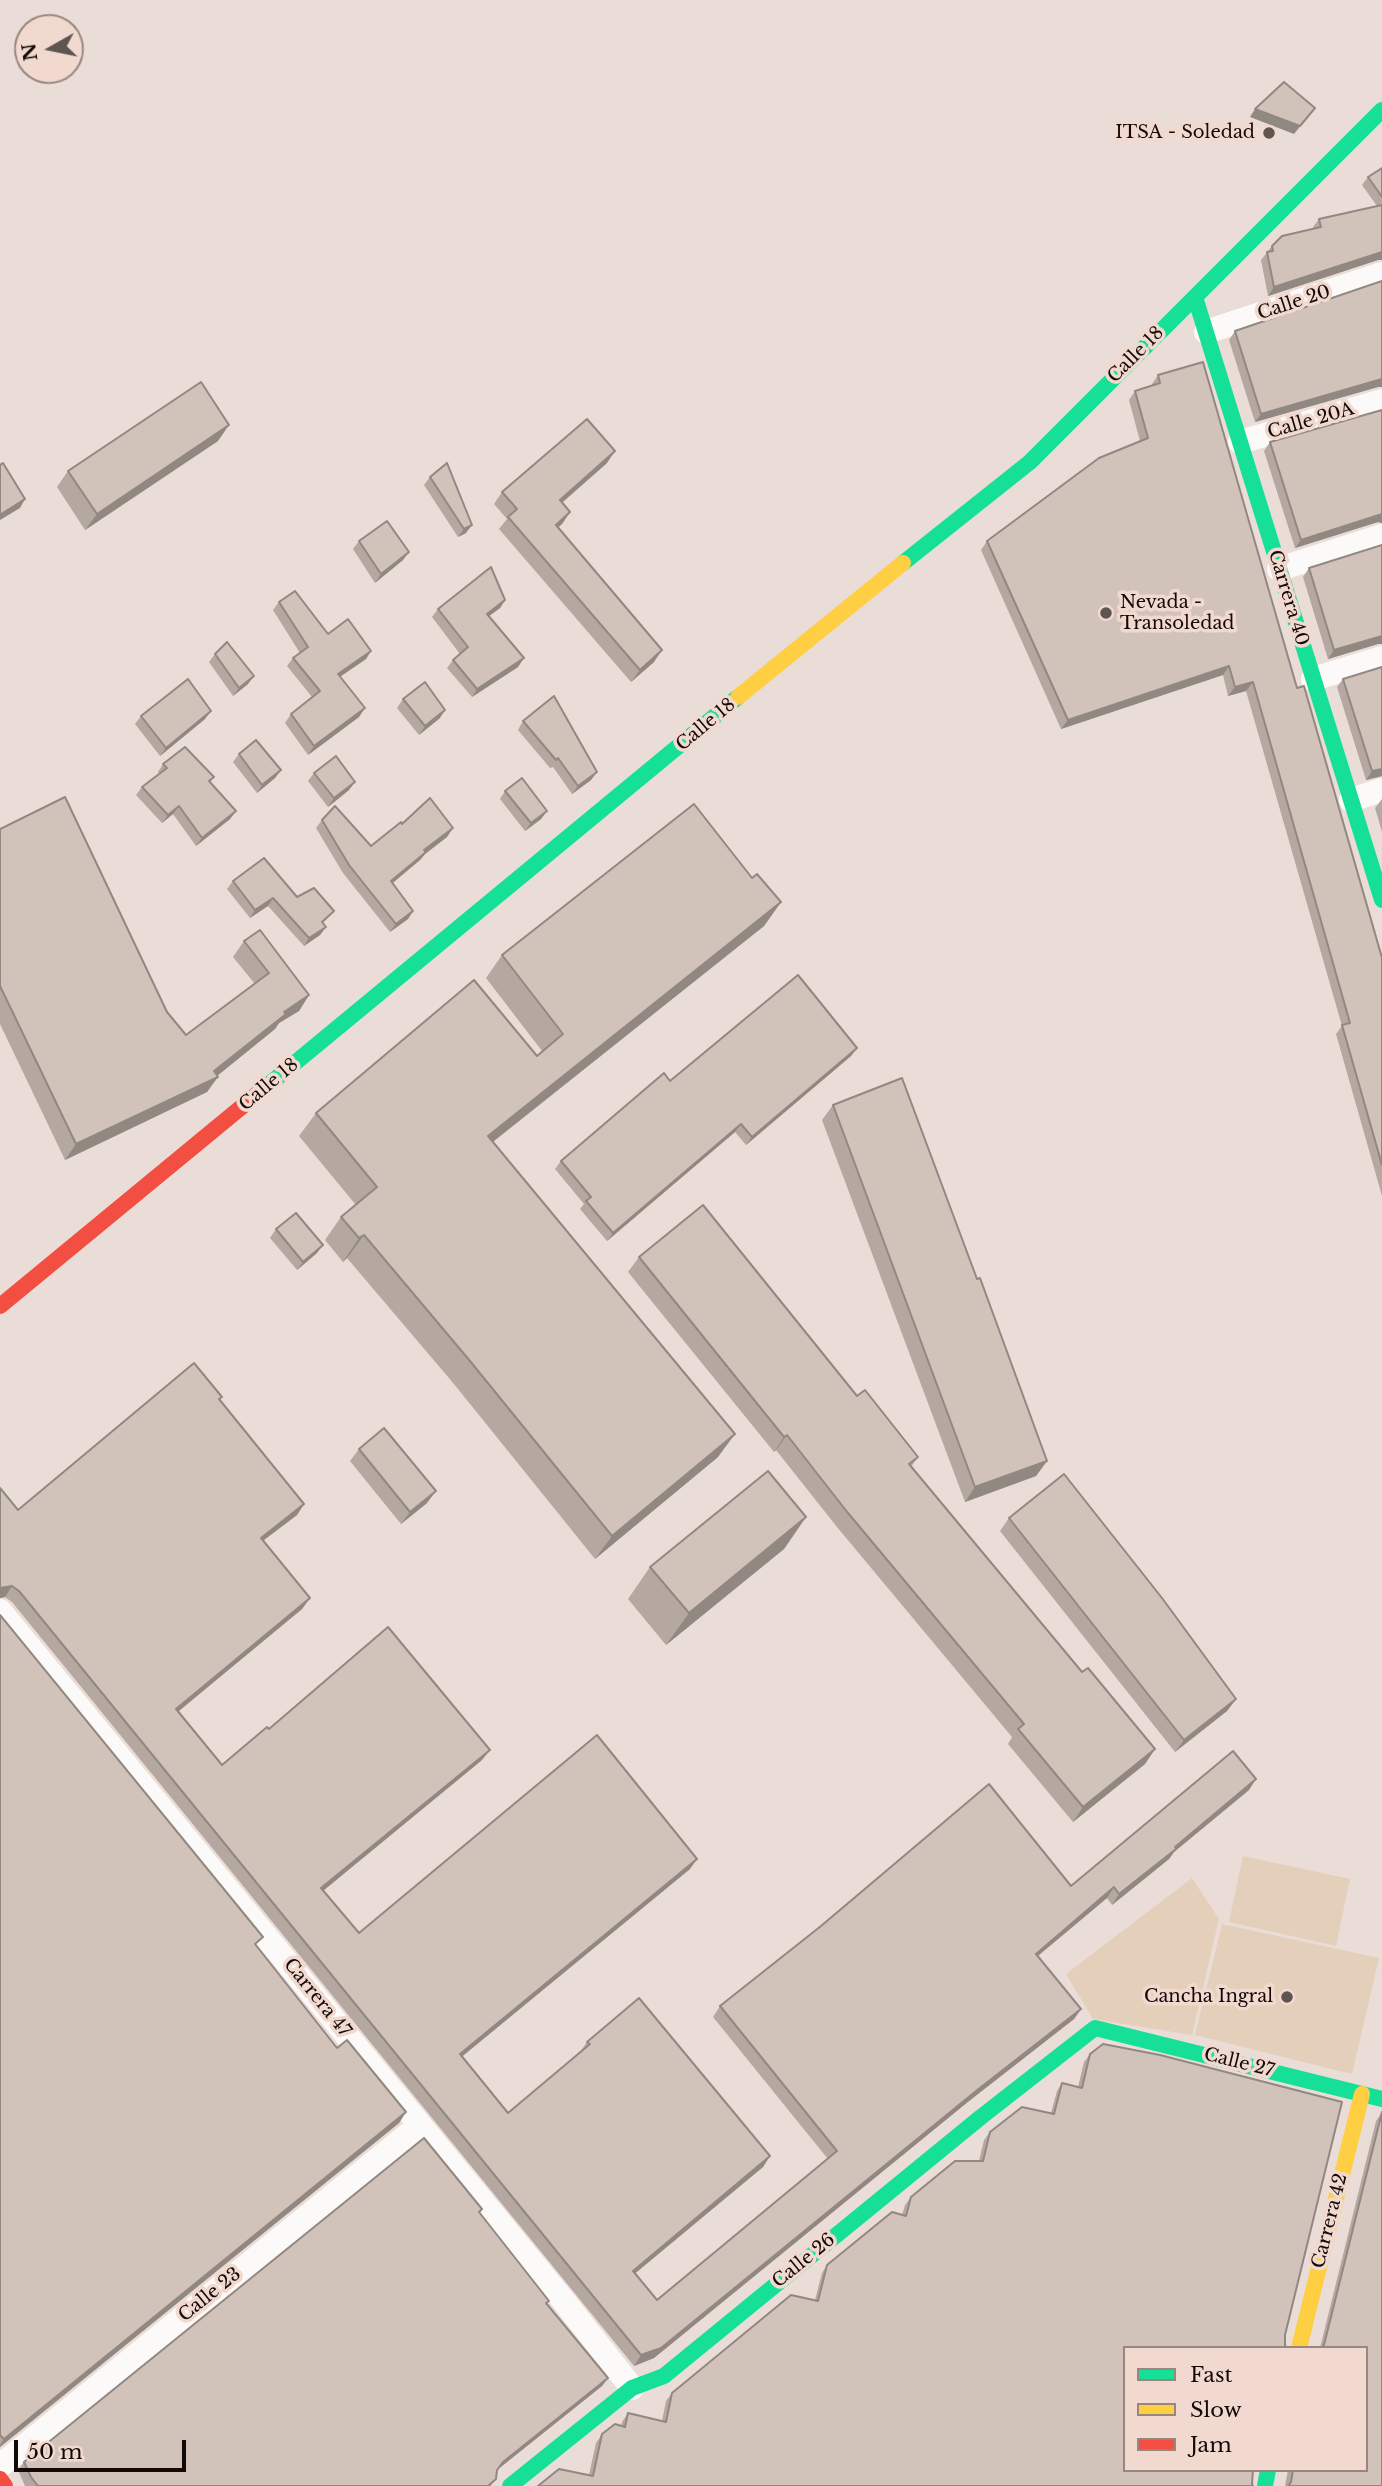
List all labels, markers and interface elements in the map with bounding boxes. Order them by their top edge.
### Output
north arrow [14,14,84,84]
text: N [17,41,42,63]
place label: ITSA - Soledad [1115,122,1255,144]
marker: ITSA - Soledad [1261,125,1277,141]
street label: Calle 20 [1255,281,1333,325]
street label: Calle 18 [1103,322,1169,388]
street label: Calle 20A [1265,398,1357,444]
street label: Carrera 40 [1263,548,1313,648]
place label: Nevada - Transoledad [1120,592,1234,634]
marker: Nevada - Transoledad [1098,605,1114,621]
street label: Calle 18 [672,694,740,756]
street label: Calle 18 [235,1054,303,1116]
street label: Carrera 47 [279,1954,355,2042]
place label: Cancha Ingral [1144,1986,1273,2008]
marker: Cancha Ingral [1279,1989,1295,2005]
street label: Calle 27 [1202,2044,1276,2082]
street label: Carrera 42 [1308,2171,1352,2271]
street label: Calle 26 [768,2229,840,2293]
street label: Calle 23 [175,2263,245,2327]
legend [1123,2346,1368,2472]
text: Fast [1190,2362,1232,2388]
text: Slow [1190,2397,1242,2423]
scale bar [18,2426,189,2470]
text: Jam [1190,2432,1232,2458]
text: 50 m [27,2439,82,2465]

